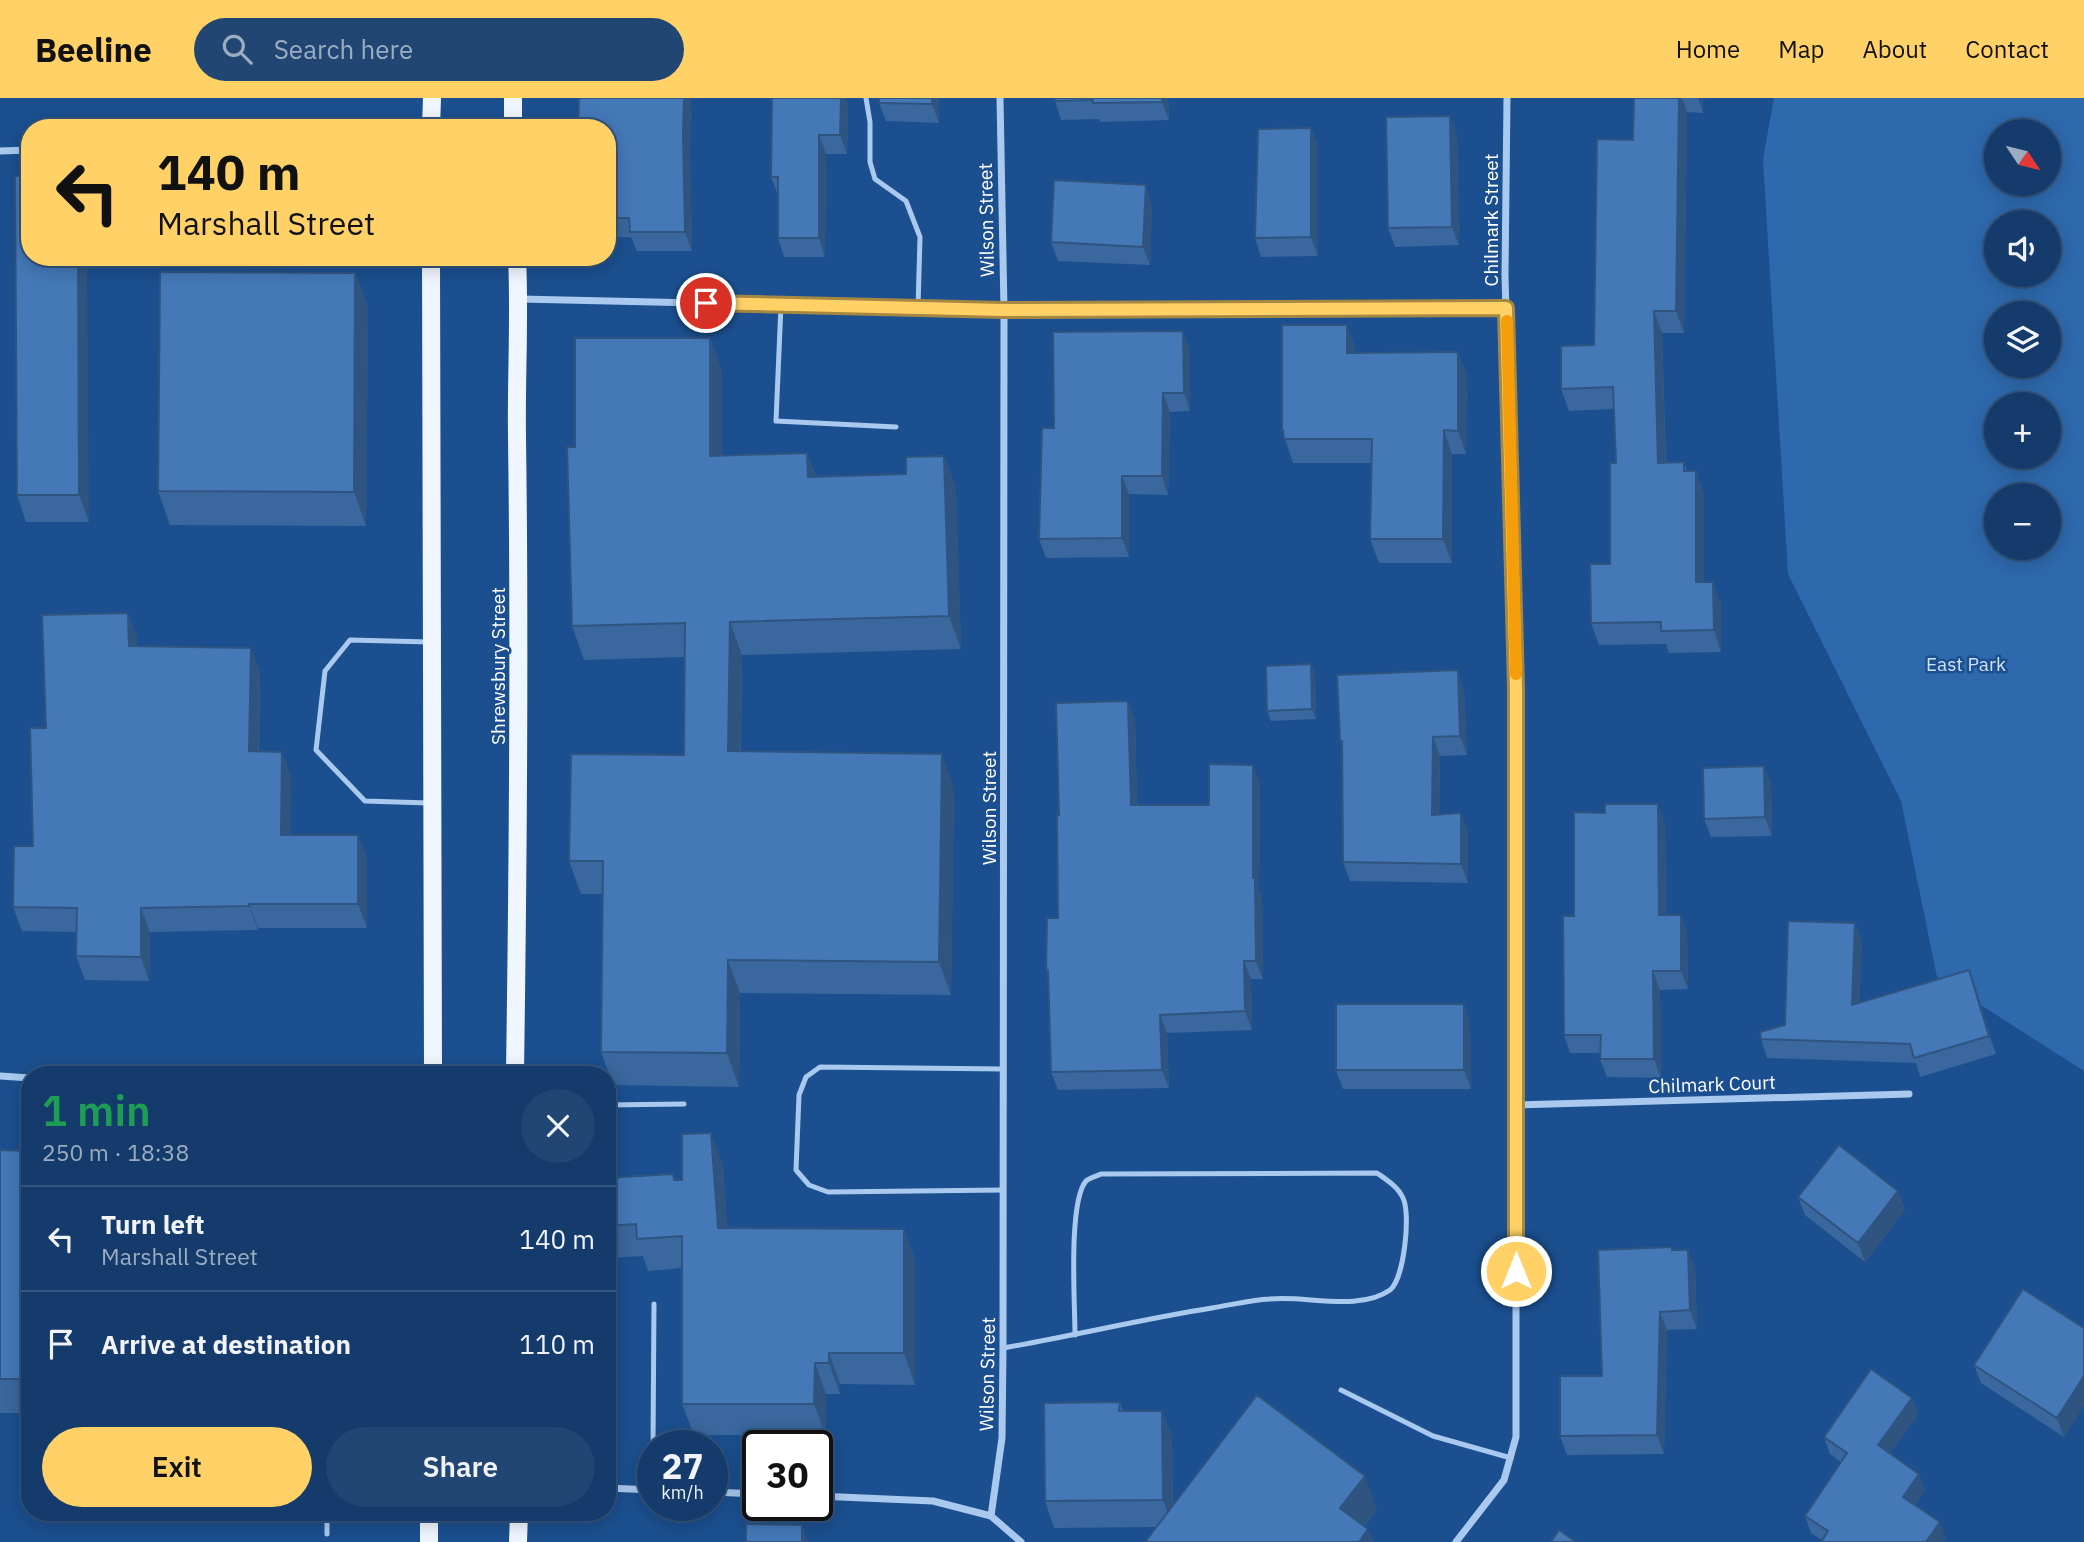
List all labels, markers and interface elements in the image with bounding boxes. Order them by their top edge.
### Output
search box [194,18,684,81]
text: Beeline [35,28,152,71]
icon: search [218,30,256,68]
text: Search here [274,32,413,66]
text: Home [1676,33,1740,65]
text: Map [1778,33,1824,65]
text: About [1862,33,1927,65]
text: Contact [1965,33,2049,65]
north arrow [1984,119,2062,196]
map controls [1984,119,2061,560]
text: 140 m [157,140,301,203]
icon: left [42,147,133,238]
street label: Chilmark Street [1479,154,1503,286]
street label: Wilson Street [973,163,999,277]
text: Marshall Street [157,202,375,244]
button: sound [1984,210,2061,287]
pin [676,273,736,333]
icon: arrive [687,284,725,322]
button: layers [1984,301,2061,378]
button: + [1984,392,2061,469]
button: − [1984,483,2061,560]
street label: Shrewsbury Street [486,587,510,745]
park label: East Park [1926,652,2006,676]
street label: Wilson Street [977,751,1001,865]
street label: Chilmark Court [1648,1070,1776,1098]
text: 1 min [42,1083,151,1138]
button: close [521,1089,595,1163]
text: 250 m · 18:38 [42,1137,189,1167]
text: Turn left [101,1207,204,1241]
icon: left [42,1220,80,1258]
text: 140 m [519,1222,595,1256]
position arrow [1479,1234,1553,1308]
text: Marshall Street [101,1241,258,1271]
street label: Wilson Street [974,1317,1000,1431]
icon: arrive [42,1325,80,1363]
text: Arrive at destination [101,1327,351,1361]
text: 110 m [519,1327,595,1361]
button: Exit [42,1427,312,1507]
button: Share [326,1427,595,1507]
speed limit sign: 30 [742,1430,833,1521]
text: 27 [661,1443,704,1489]
text: km/h [661,1481,704,1504]

